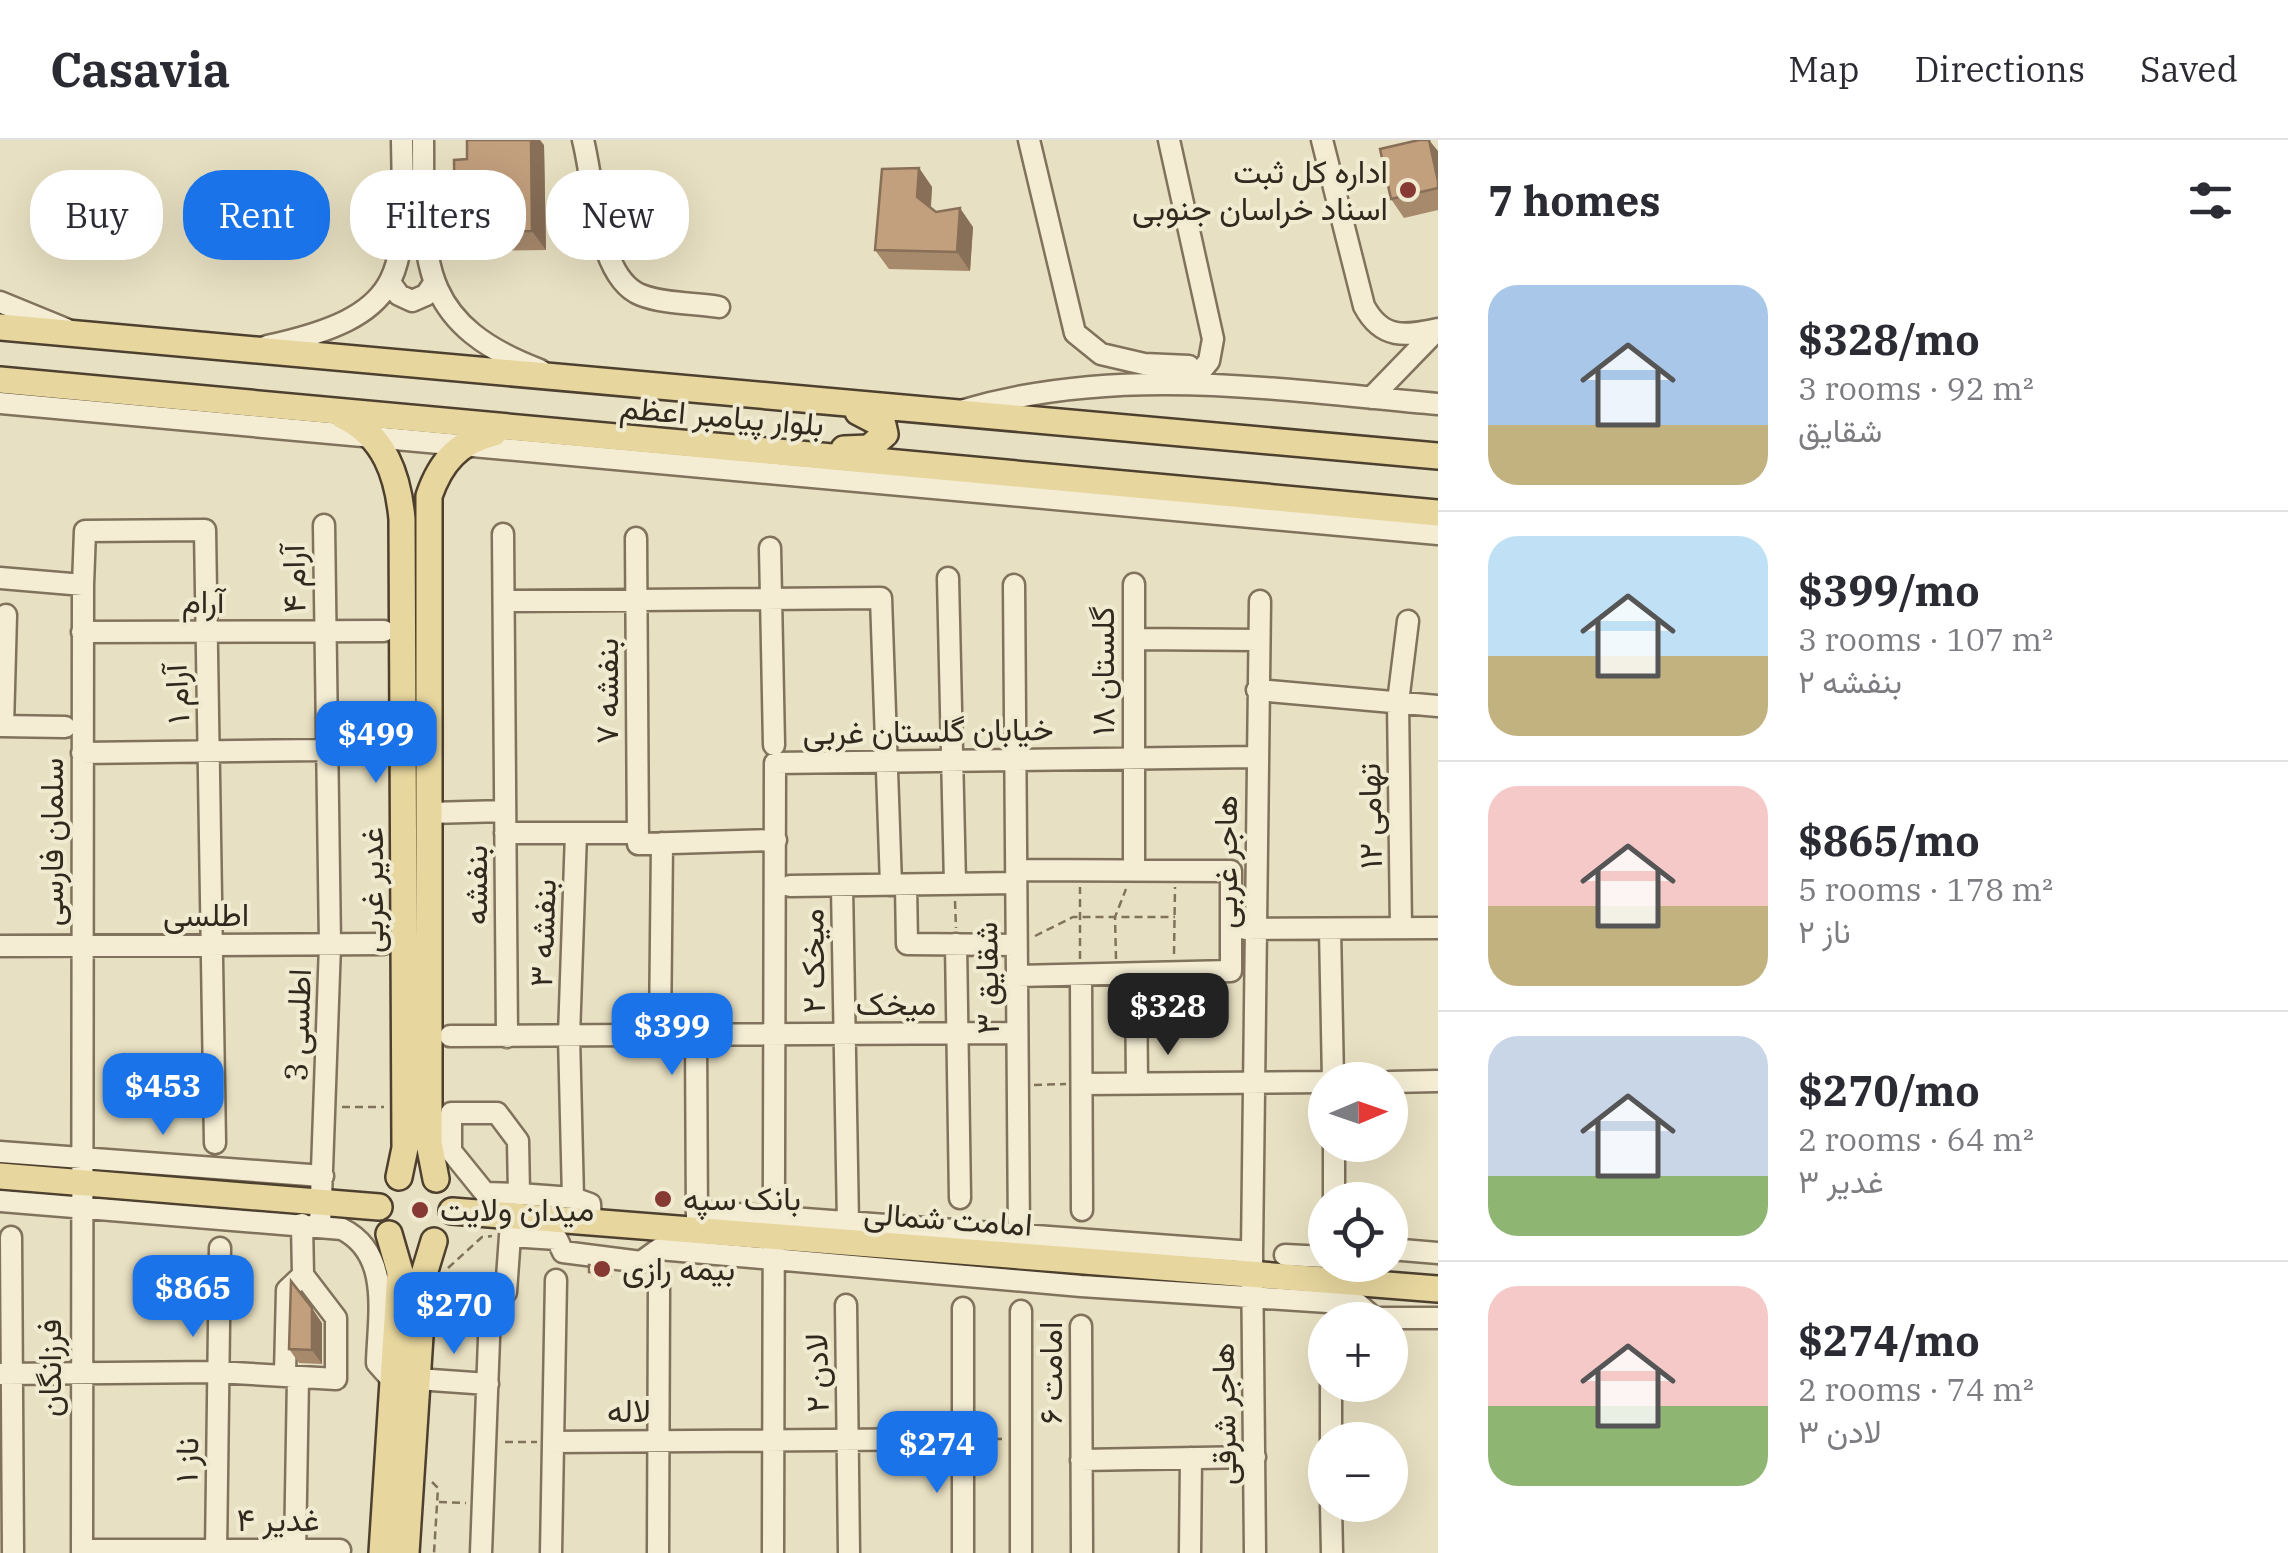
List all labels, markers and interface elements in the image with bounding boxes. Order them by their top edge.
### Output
text: Casavia [50,38,230,100]
text: Map [1788,46,1859,92]
text: Directions [1914,46,2085,92]
text: Saved [2140,46,2238,92]
place label: اداره کل ثبت اسناد خراسان جنوبی [1132,150,1388,229]
chip: Buy [30,170,163,260]
chip: Rent [183,170,330,260]
chip: Filters [350,170,526,260]
chip: New [546,170,689,260]
text: 7 homes [1488,173,1661,228]
icon: filters [2183,173,2238,228]
marker: اداره کل ثبت اسناد خراسان جنوبی [1397,179,1419,201]
text: $328/mo [1798,312,1980,367]
icon: home [1568,325,1688,445]
text: 3 rooms · 92 m² [1798,367,2034,409]
street label: بلوار پیامبر اعظم [618,385,826,447]
text: شقایق [1798,409,1882,451]
street label: آرام ۴ [271,542,316,614]
text: $399/mo [1798,563,1980,618]
icon: home [1568,576,1688,696]
street label: آرام [182,580,227,623]
street label: گلستان ۱۸ [1081,606,1123,736]
text: 3 rooms · 107 m² [1798,618,2053,660]
street label: بنفشه ۷ [585,638,627,744]
text: بنفشه ۲ [1798,660,1902,702]
street label: آرام ۱ [153,661,200,725]
pin: $499 [317,701,435,786]
street label: خیابان گلستان غربی [802,707,1054,753]
text: $499 [338,712,414,754]
street label: سلمان فارسی [30,758,72,926]
street label: تهامی ۱۲ [1347,763,1391,869]
street label: هاجر غربی [1204,795,1246,929]
text: $865/mo [1798,813,1980,868]
icon: home [1568,826,1688,946]
street label: غدیر غربی [350,827,392,953]
street label: بنفشه [454,845,496,925]
text: 5 rooms · 178 m² [1798,868,2053,910]
street label: بنفشه ۳ [519,878,565,988]
street label: اطلسی [163,893,249,935]
street label: میخک ۲ [790,908,834,1014]
text: ناز ۲ [1798,910,1851,952]
street label: شقایق ۳ [964,921,1008,1035]
street label: اطلسی 3 [274,968,320,1082]
pin: $328 [1109,973,1227,1058]
street label: میخک [856,982,936,1024]
text: $328 [1130,984,1206,1026]
pin: $399 [613,993,731,1078]
text: $399 [634,1004,710,1046]
pin: $453 [104,1053,222,1138]
north arrow [1308,1062,1408,1162]
map controls [1308,1062,1408,1522]
text: $270/mo [1798,1063,1980,1118]
text: $453 [125,1064,201,1106]
icon: home [1568,1076,1688,1196]
text: 2 rooms · 64 m² [1798,1118,2034,1160]
text: غدیر ۳ [1798,1160,1884,1202]
place label: بانک سپه [683,1177,801,1221]
button: locate [1308,1182,1408,1282]
place label: میدان ولایت [440,1188,594,1230]
marker: بانک سپه [652,1188,674,1210]
street label: امامت شمالی [862,1191,1034,1245]
marker: میدان ولایت [409,1199,431,1221]
place label: بیمه رازی [622,1247,735,1289]
pin: $865 [134,1255,252,1340]
marker: بیمه رازی [591,1258,613,1280]
text: $865 [155,1266,231,1308]
pin: $270 [395,1272,513,1357]
text: $270 [416,1283,492,1325]
button: + [1308,1302,1408,1402]
text: $274/mo [1798,1313,1980,1368]
street label: فرزانگان [28,1319,70,1417]
street label: امامت ۶ [1029,1322,1071,1424]
icon: home [1568,1326,1688,1446]
street label: لادن ۲ [794,1333,838,1413]
street label: هاجر شرقی [1201,1342,1245,1486]
text: 2 rooms · 74 m² [1798,1368,2034,1410]
street label: لاله [607,1389,651,1431]
text: لادن ۳ [1798,1410,1882,1452]
pin: $274 [878,1411,996,1496]
text: $274 [899,1422,975,1464]
button: − [1308,1422,1408,1522]
street label: ناز ۱ [165,1437,207,1483]
street label: غدیر ۴ [237,1498,319,1540]

